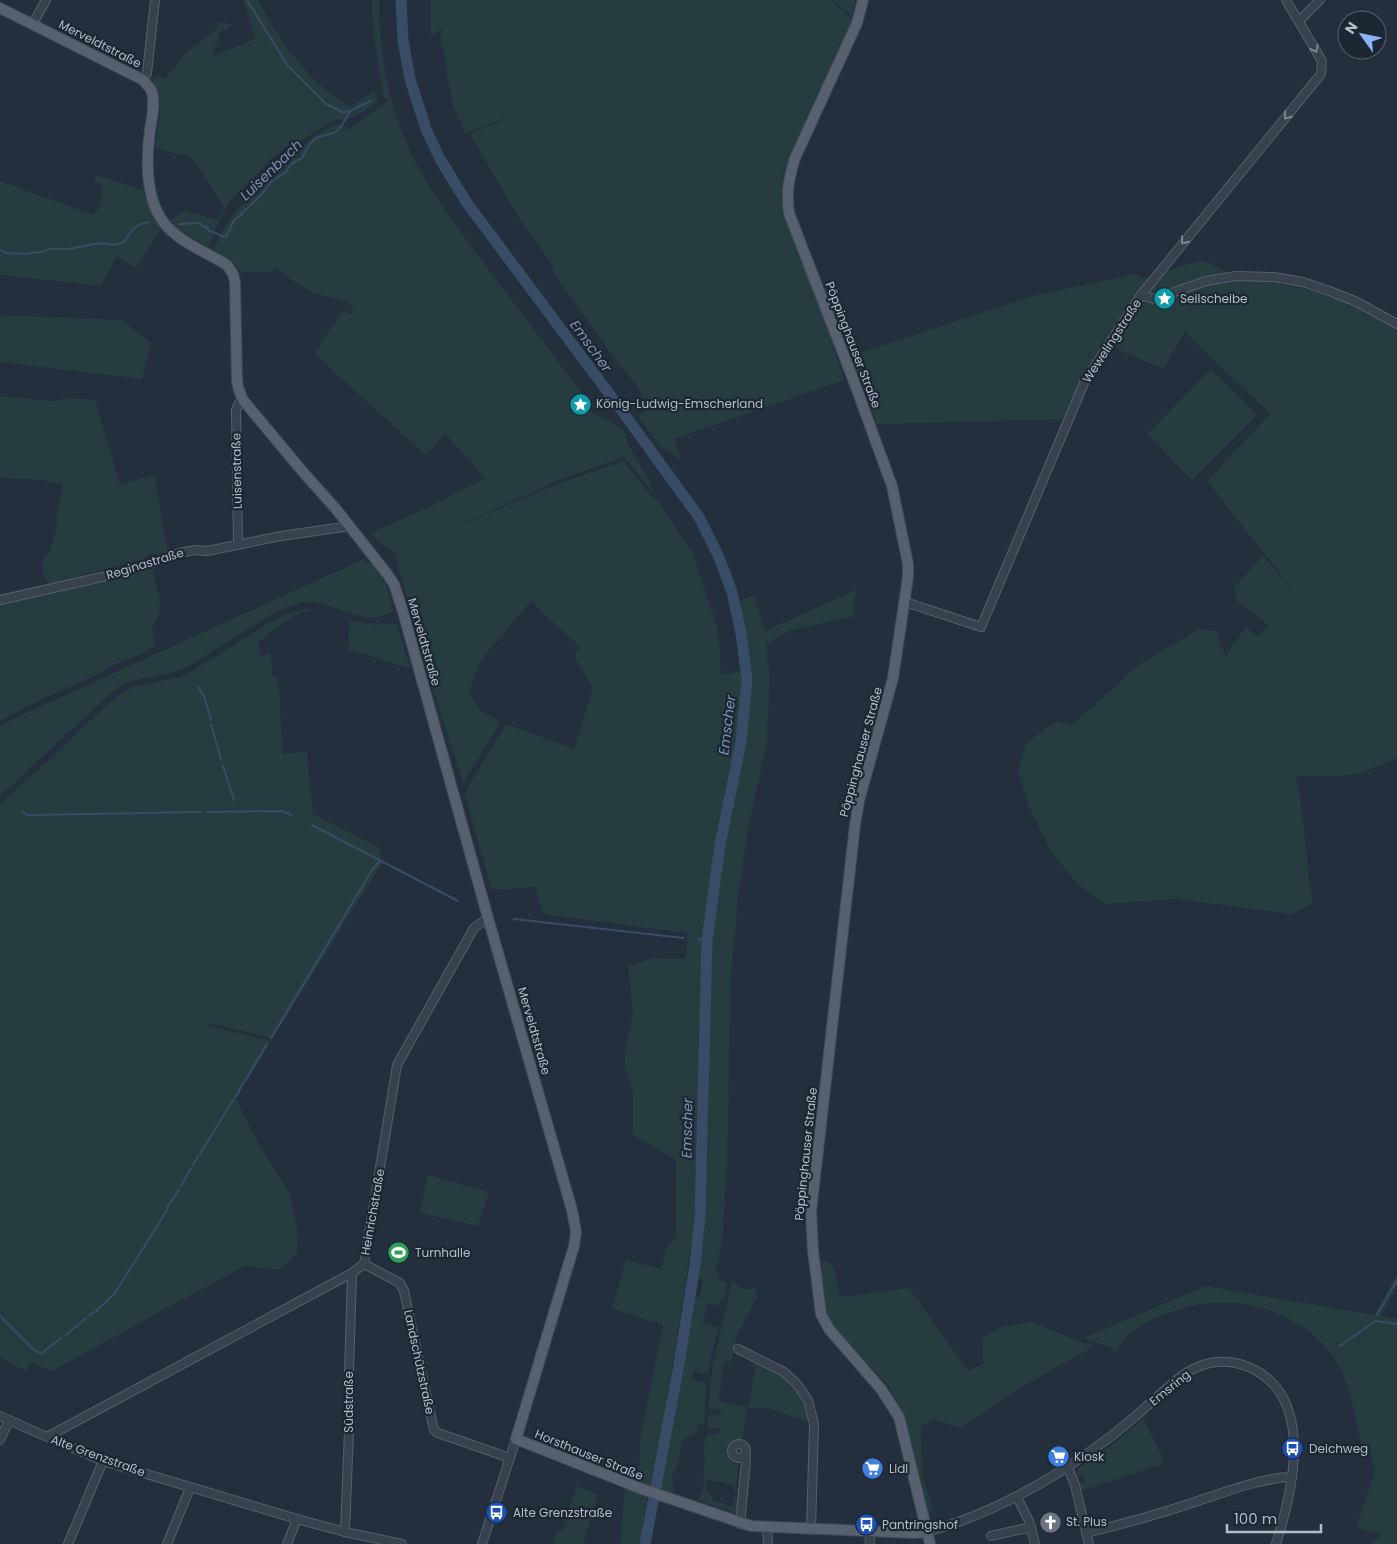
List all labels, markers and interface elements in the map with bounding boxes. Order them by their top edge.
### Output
north arrow [1337,10,1387,60]
street label: Merveldtstraße [56,15,144,72]
text: N [1340,18,1362,38]
one-way arrow [1308,43,1318,52]
one-way arrow [1284,110,1293,119]
water label: Luisenbach [235,135,307,205]
one-way arrow [1181,236,1190,245]
street label: Pöppinghauser Straße [822,279,885,410]
place icon: Seilscheibe [1152,287,1176,311]
place label: Seilscheibe [1180,290,1248,307]
street label: Wewelingstraße [1078,295,1145,386]
water label: Emscher [565,316,617,377]
place icon: König-Ludwig-Emscherland [568,392,592,416]
place label: König-Ludwig-Emscherland [596,395,763,412]
street label: Luisenstraße [227,433,246,509]
street label: Reginastraße [104,544,186,583]
street label: Merveldtstraße [404,596,445,688]
street label: Pöppinghauser Straße [835,685,886,819]
water label: Emscher [713,693,741,756]
street label: Merveldtstraße [514,985,555,1077]
street label: Pöppinghauser Straße [790,1086,821,1222]
water label: Emscher [676,1097,698,1158]
street label: Heinrichstraße [357,1167,388,1257]
sports icon: Turnhalle [387,1241,411,1265]
place label: Turnhalle [415,1244,470,1261]
street label: Landschützstraße [400,1308,439,1416]
street label: Emsring [1146,1366,1194,1409]
street label: Südstraße [340,1371,357,1433]
street label: Horsthauser Straße [532,1425,646,1484]
street label: Alte Grenzstraße [49,1431,148,1480]
bus stop icon: Deichweg [1281,1437,1305,1461]
place label: Deichweg [1309,1440,1368,1457]
supermarket icon: Kiosk [1046,1445,1070,1469]
place label: Kiosk [1074,1448,1105,1465]
supermarket icon: Lidl [861,1457,885,1481]
place label: Lidl [889,1460,908,1477]
bus stop icon: Alte Grenzstraße [485,1501,509,1525]
scale bar [1227,1502,1321,1534]
place label: Alte Grenzstraße [513,1504,612,1521]
text: 100 m [1234,1508,1277,1529]
church icon: St. Pius [1038,1510,1062,1534]
bus stop icon: Pantringshof [854,1513,878,1537]
place label: St. Pius [1066,1513,1107,1530]
place label: Pantringshof [882,1516,958,1533]

